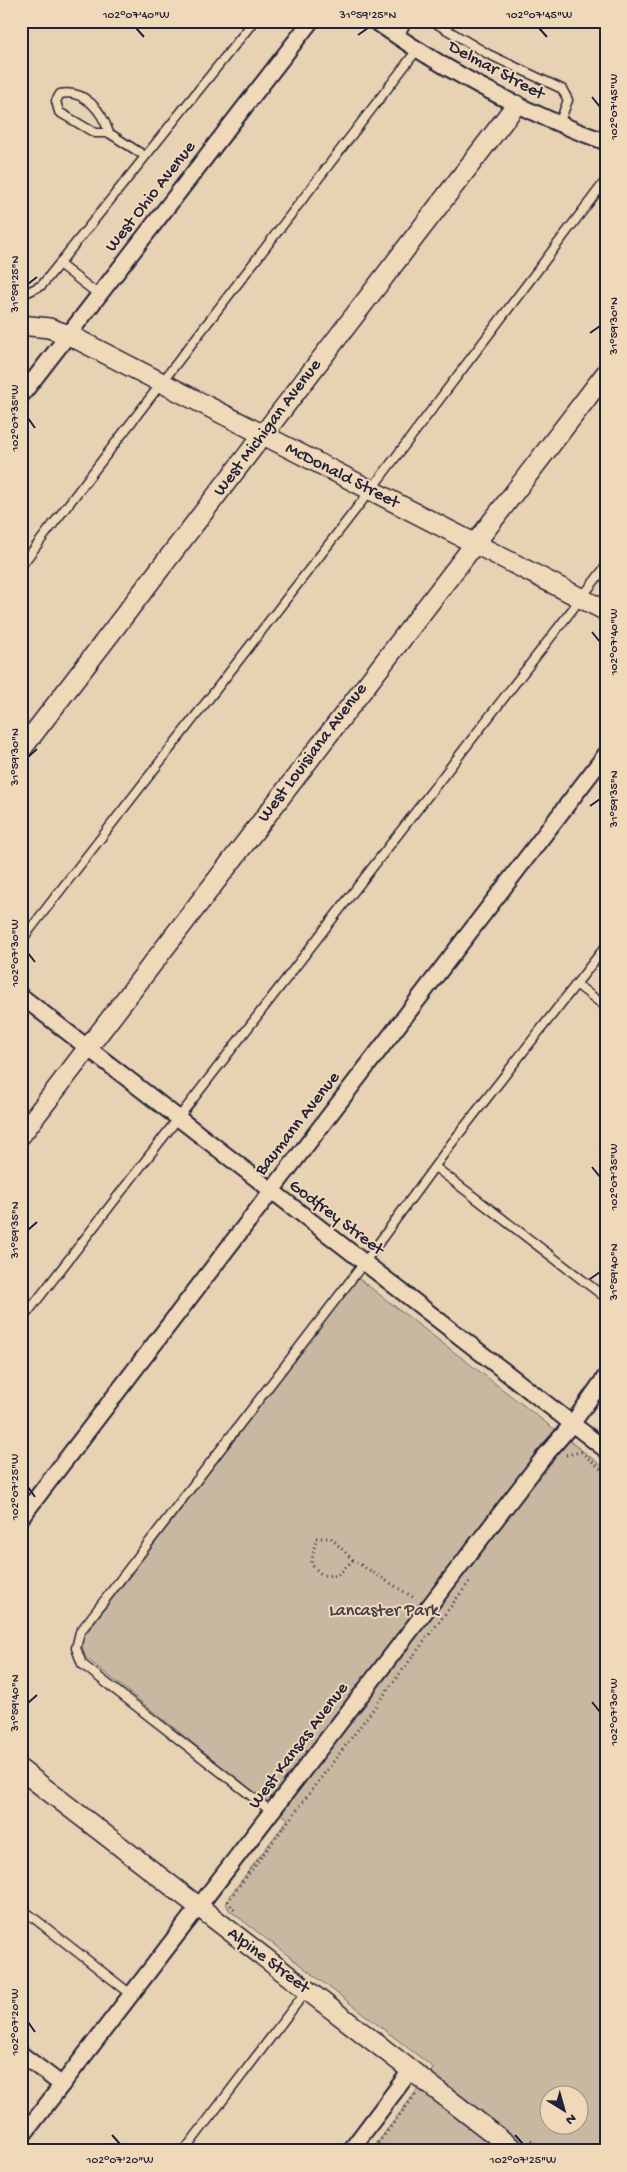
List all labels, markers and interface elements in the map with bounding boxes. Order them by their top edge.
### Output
text: 102°07'40"W [102,9,169,23]
text: 31°59'25"N [339,9,397,23]
text: 102°07'45"W [505,9,572,23]
street label: Delmar Street [443,36,549,106]
text: 102°07'45"W [608,74,622,141]
street label: West Ohio Avenue [101,137,201,257]
text: 31°59'25"N [9,255,23,313]
text: 31°59'30"N [608,297,622,356]
street label: West Michigan Avenue [210,355,327,501]
text: 102°07'35"W [9,385,23,452]
street label: McDonald Street [282,438,404,514]
text: 102°07'40"W [608,609,622,676]
street label: West Louisiana Avenue [254,679,373,827]
text: 31°59'30"N [9,728,23,787]
text: 31°59'35"N [608,770,622,829]
text: 102°07'30"W [9,919,23,988]
street label: Baumann Avenue [250,1067,345,1181]
text: 102°07'35"W [608,1144,622,1211]
street label: Godfrey Street [284,1175,389,1262]
text: 31°59'35"N [9,1201,23,1260]
text: 31°59'40"N [608,1243,622,1302]
text: 102°07'25"W [9,1454,23,1521]
park label: Lancaster Park [329,1601,441,1622]
text: 31°59'40"N [9,1674,23,1733]
street label: West Kansas Avenue [245,1678,354,1813]
text: 102°07'30"W [608,1678,622,1747]
street label: Alpine Street [223,1923,315,2000]
text: 102°07'20"W [9,1989,23,2056]
north arrow [540,2084,590,2134]
text: N [562,2109,579,2128]
text: 102°07'20"W [86,2154,153,2168]
text: 102°07'25"W [489,2154,556,2168]

